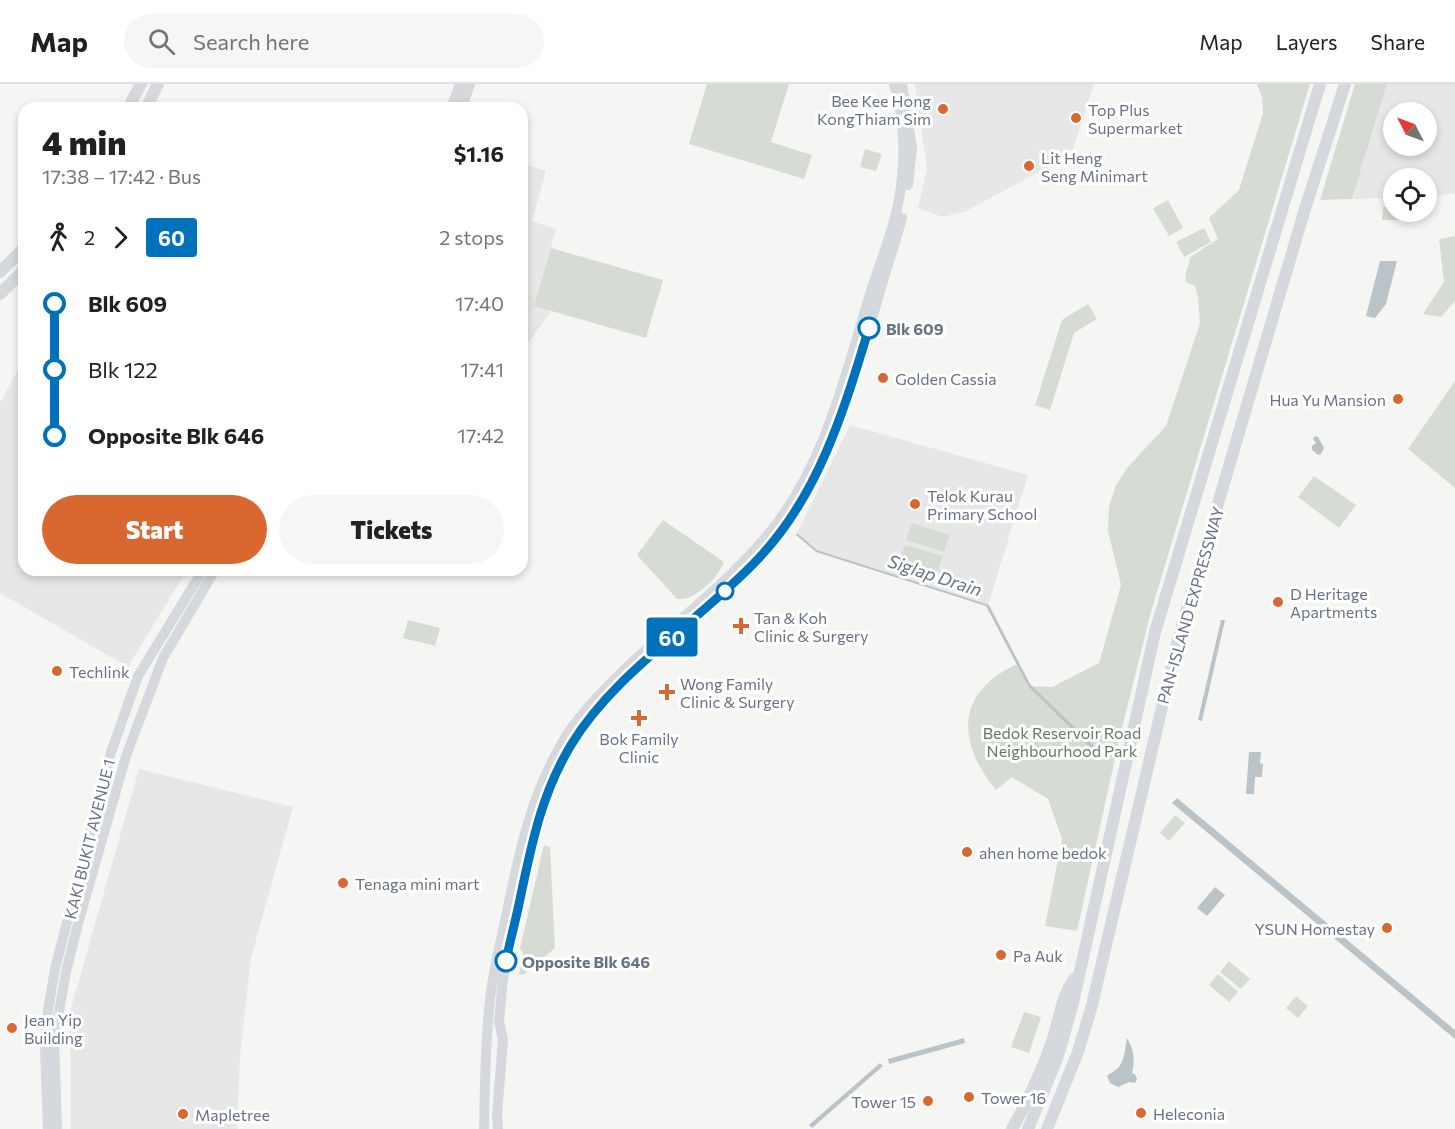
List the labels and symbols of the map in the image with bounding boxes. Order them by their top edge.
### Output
place label: Bee Kee Hong KongThiam Sim [817,91,931,128]
place label: Top Plus Supermarket [1088,100,1183,137]
marker: Bee Kee Hong KongThiam Sim [936,102,950,116]
north arrow [1383,102,1437,156]
marker: Top Plus Supermarket [1069,111,1083,125]
place label: Lit Heng Seng Minimart [1041,148,1148,185]
marker: Lit Heng Seng Minimart [1022,159,1036,173]
marker: Blk 609 [858,317,880,339]
place label: Blk 609 [886,319,944,338]
place label: Golden Cassia [895,369,997,388]
marker: Golden Cassia [876,371,890,385]
place label: Hua Yu Mansion [1269,390,1386,409]
marker: Hua Yu Mansion [1391,392,1405,406]
place label: Telok Kurau Primary School [927,486,1037,523]
marker: Telok Kurau Primary School [908,497,922,511]
street label: PAN-ISLAND EXPRESSWAY [1153,504,1227,706]
water label: Siglap Drain [885,549,985,601]
unlabelled marker [716,582,734,600]
place label: D Heritage Apartments [1290,584,1377,621]
marker: D Heritage Apartments [1271,595,1285,609]
place label: Tan & Koh Clinic & Surgery [754,608,869,645]
marker: Tan & Koh Clinic & Surgery [732,617,750,635]
line badge: 60 [645,618,699,656]
place label: Techlink [69,662,130,681]
marker: Techlink [50,664,64,678]
place label: Wong Family Clinic & Surgery [680,674,795,711]
marker: Wong Family Clinic & Surgery [658,683,676,701]
marker: Bok Family Clinic [630,709,648,727]
park label: Bedok Reservoir Road Neighbourhood Park [983,723,1141,760]
place label: Bok Family Clinic [599,729,679,766]
street label: KAKI BUKIT AVENUE 1 [60,757,118,921]
place label: ahen home bedok [979,843,1107,862]
marker: ahen home bedok [960,845,974,859]
place label: Tenaga mini mart [355,874,480,893]
marker: Tenaga mini mart [336,876,350,890]
place label: YSUN Homestay [1255,919,1375,938]
marker: YSUN Homestay [1380,921,1394,935]
place label: Pa Auk [1013,946,1063,965]
marker: Pa Auk [994,948,1008,962]
marker: Opposite Blk 646 [495,950,517,972]
place label: Opposite Blk 646 [522,952,650,971]
place label: Jean Yip Building [24,1010,83,1047]
marker: Jean Yip Building [5,1021,19,1035]
place label: Tower 16 [981,1088,1046,1107]
marker: Tower 16 [962,1090,976,1104]
place label: Tower 15 [851,1092,916,1111]
marker: Tower 15 [921,1094,935,1108]
place label: Heleconia [1153,1104,1225,1123]
place label: Mapletree [195,1105,270,1124]
marker: Heleconia [1134,1106,1148,1120]
marker: Mapletree [176,1107,190,1121]

